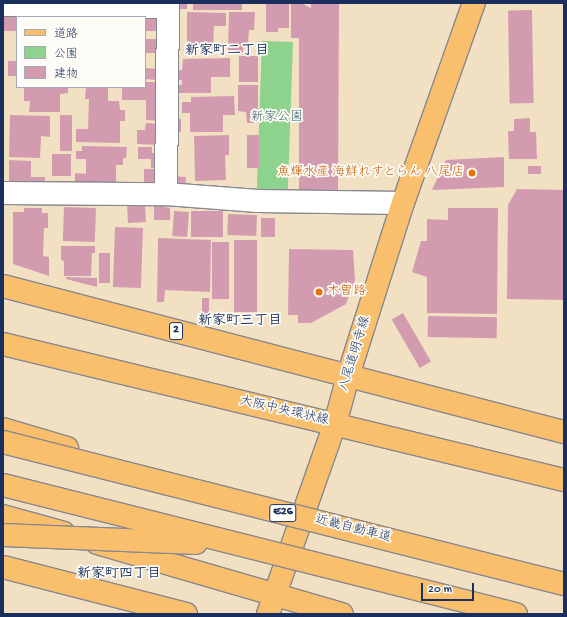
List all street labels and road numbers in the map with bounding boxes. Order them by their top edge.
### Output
street label: 八尾道明寺線 [337,314,375,394]
road number: 2 [169,321,183,341]
street label: 大阪中央環状線 [238,394,330,430]
road number: E26 [269,503,297,523]
street label: 近畿自動車道 [313,513,393,547]

